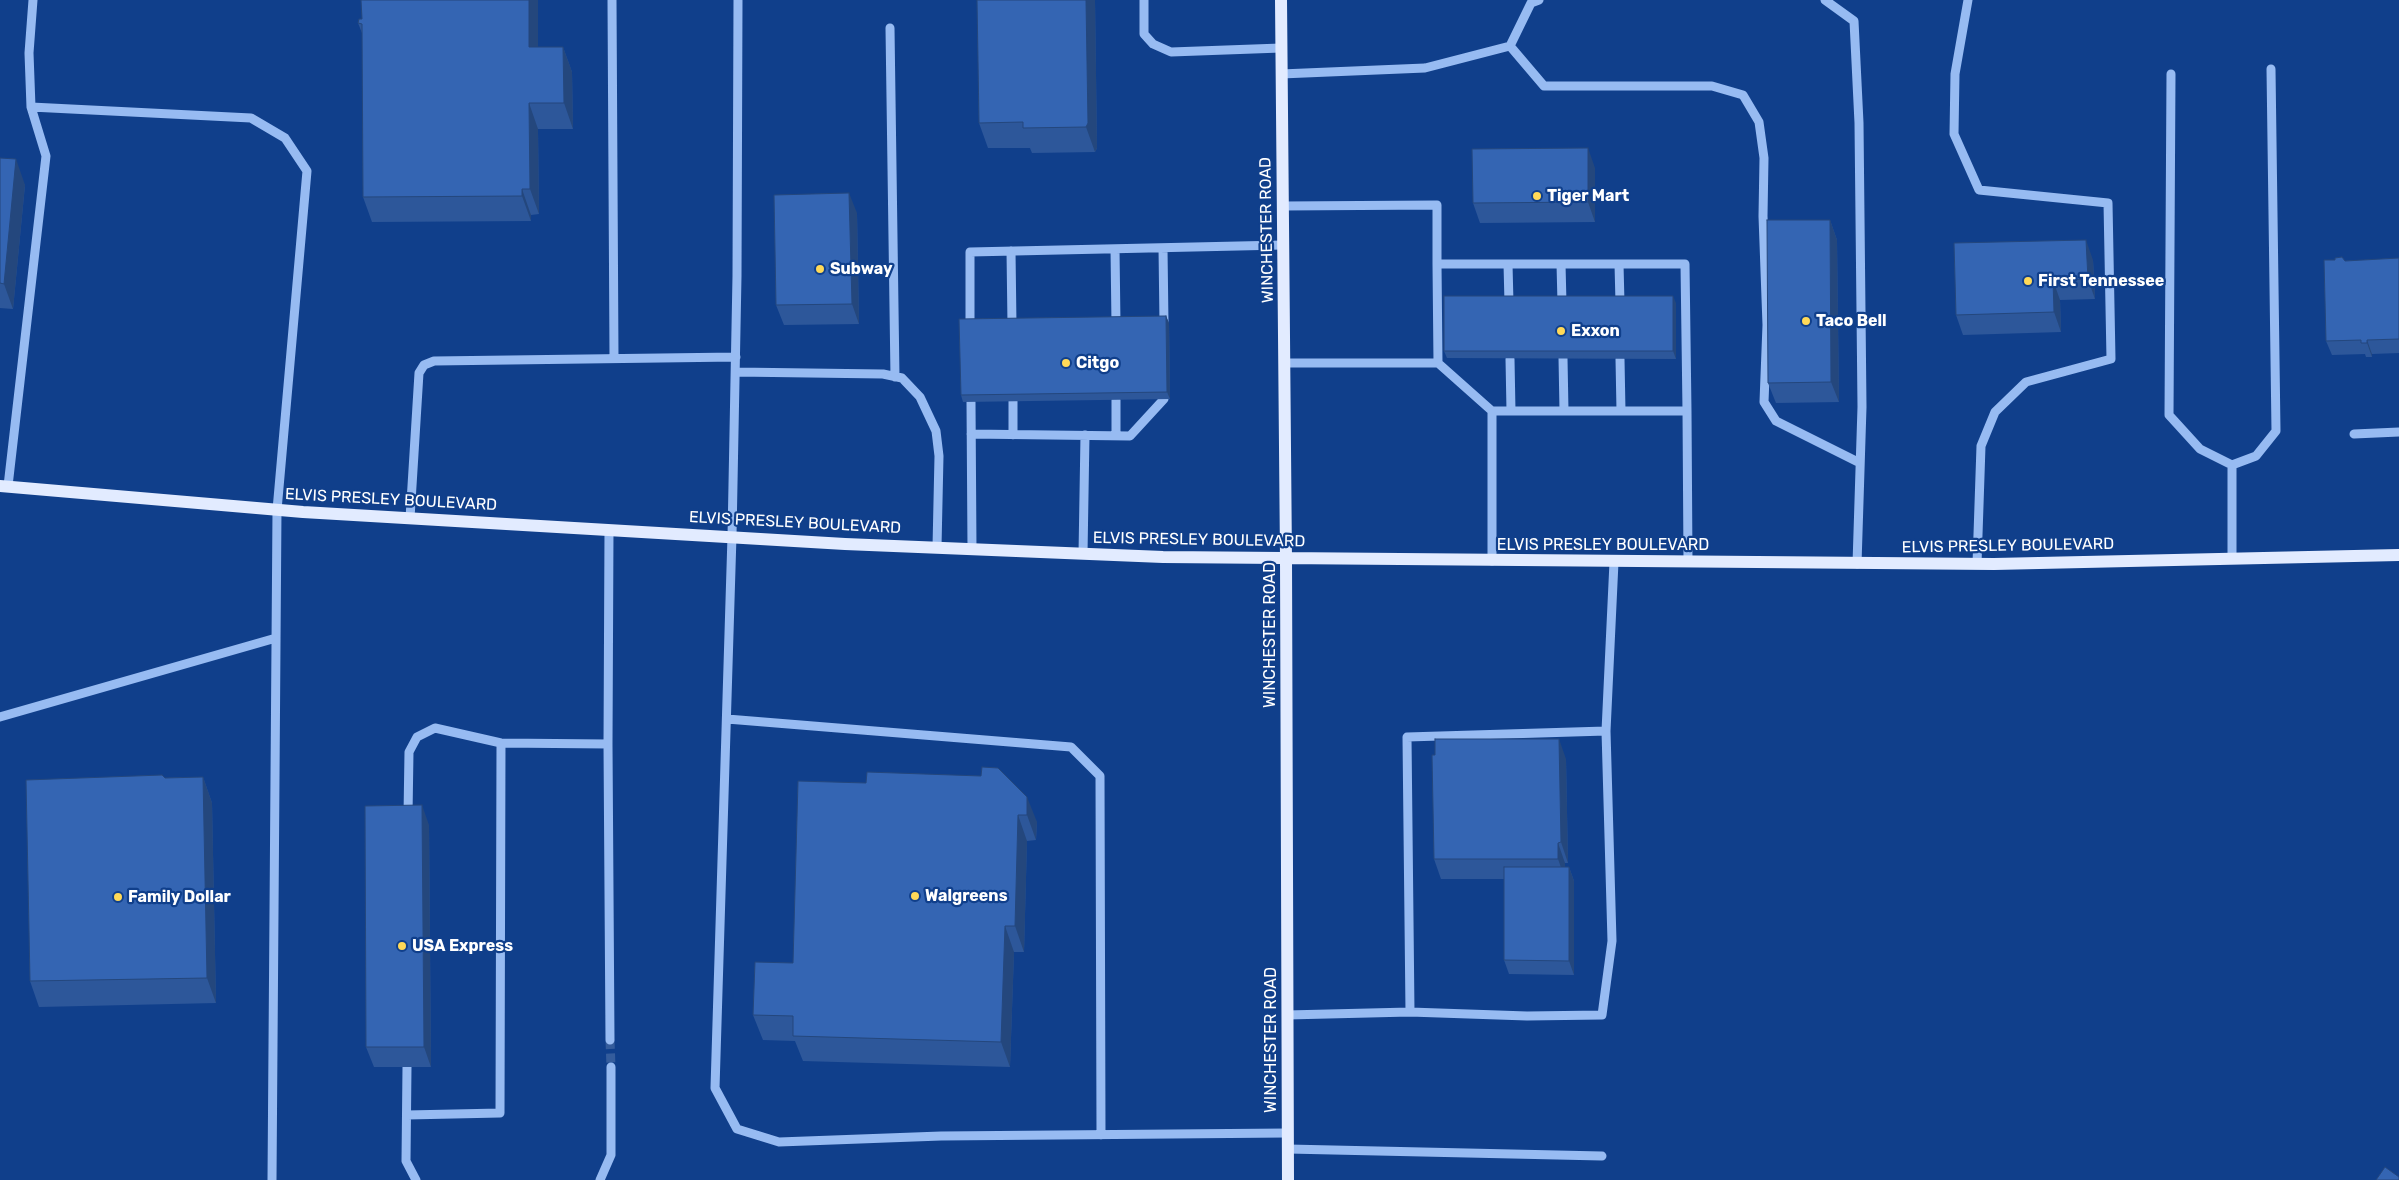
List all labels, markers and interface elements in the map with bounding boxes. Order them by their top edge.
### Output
street label: WINCHESTER ROAD [1256,157,1278,303]
place label: Tiger Mart [1547,186,1629,206]
marker: Tiger Mart [1531,190,1543,202]
place label: Subway [830,259,893,279]
marker: Subway [814,263,826,275]
place label: First Tennessee [2038,271,2164,291]
marker: First Tennessee [2022,275,2034,287]
place label: Taco Bell [1816,311,1887,331]
marker: Taco Bell [1800,315,1812,327]
place label: Exxon [1571,321,1620,341]
marker: Exxon [1555,325,1567,337]
place label: Citgo [1076,353,1119,373]
marker: Citgo [1060,357,1072,369]
street label: ELVIS PRESLEY BOULEVARD [284,485,498,515]
street label: ELVIS PRESLEY BOULEVARD [688,508,902,538]
street label: ELVIS PRESLEY BOULEVARD [1093,529,1305,551]
street label: ELVIS PRESLEY BOULEVARD [1497,535,1709,555]
street label: ELVIS PRESLEY BOULEVARD [1902,535,2114,557]
street label: WINCHESTER ROAD [1260,562,1280,708]
place label: Walgreens [925,886,1007,906]
place label: Family Dollar [128,887,231,907]
marker: Walgreens [909,890,921,902]
marker: Family Dollar [112,891,124,903]
place label: USA Express [412,936,513,956]
marker: USA Express [396,940,408,952]
street label: WINCHESTER ROAD [1261,967,1281,1113]

